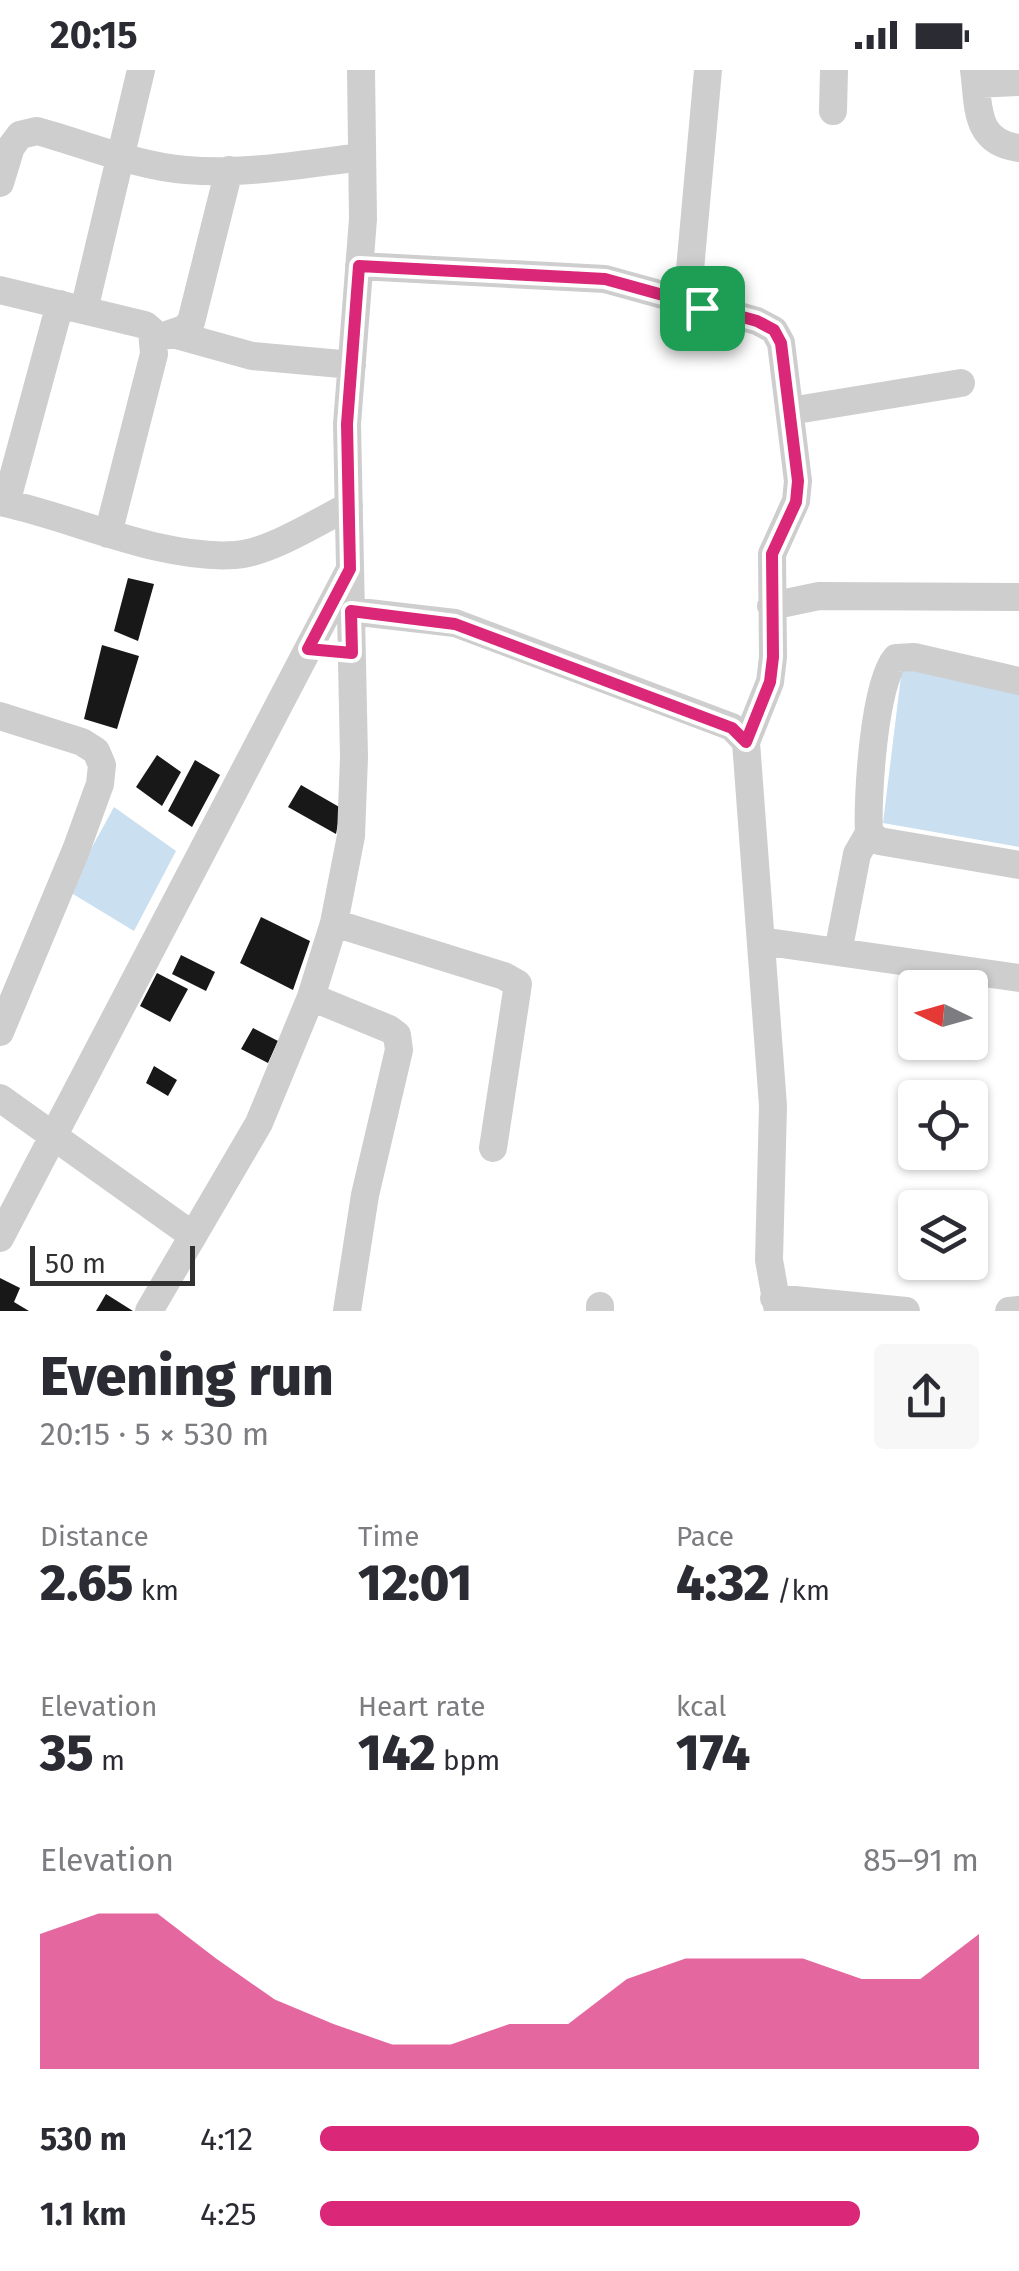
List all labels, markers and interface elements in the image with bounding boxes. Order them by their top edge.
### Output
text: 20:15 [50,12,138,58]
pin [660,266,745,351]
icon: arrive [675,281,730,336]
north arrow [898,970,988,1060]
map controls [898,970,988,1280]
button: locate [898,1080,988,1170]
button: layers [898,1190,988,1280]
scale bar [30,1241,195,1286]
text: 50 m [45,1247,106,1280]
text: Evening run [40,1344,334,1410]
button: share [874,1344,979,1449]
text: 20:15 · 5 × 530 m [40,1415,269,1453]
text: Distance [40,1520,149,1553]
text: Time [358,1520,420,1553]
text: Pace [676,1520,734,1553]
text: 2.65 [40,1553,133,1613]
text: 12:01 [358,1553,472,1613]
text: 4:32 [676,1553,770,1613]
text: km [133,1574,179,1607]
text: /km [770,1574,830,1607]
text: Elevation [40,1690,157,1723]
text: Heart rate [358,1690,486,1723]
text: kcal [676,1690,726,1723]
text: 35 [40,1723,94,1783]
text: 142 [358,1723,436,1783]
text: 174 [676,1723,750,1783]
text: m [94,1744,125,1777]
text: bpm [436,1744,500,1777]
text: Elevation [40,1841,174,1879]
text: 85–91 m [863,1841,979,1879]
text: 530 m [40,2120,127,2158]
text: 4:12 [200,2120,253,2158]
text: 1.1 km [40,2195,126,2233]
text: 4:25 [200,2195,257,2233]

